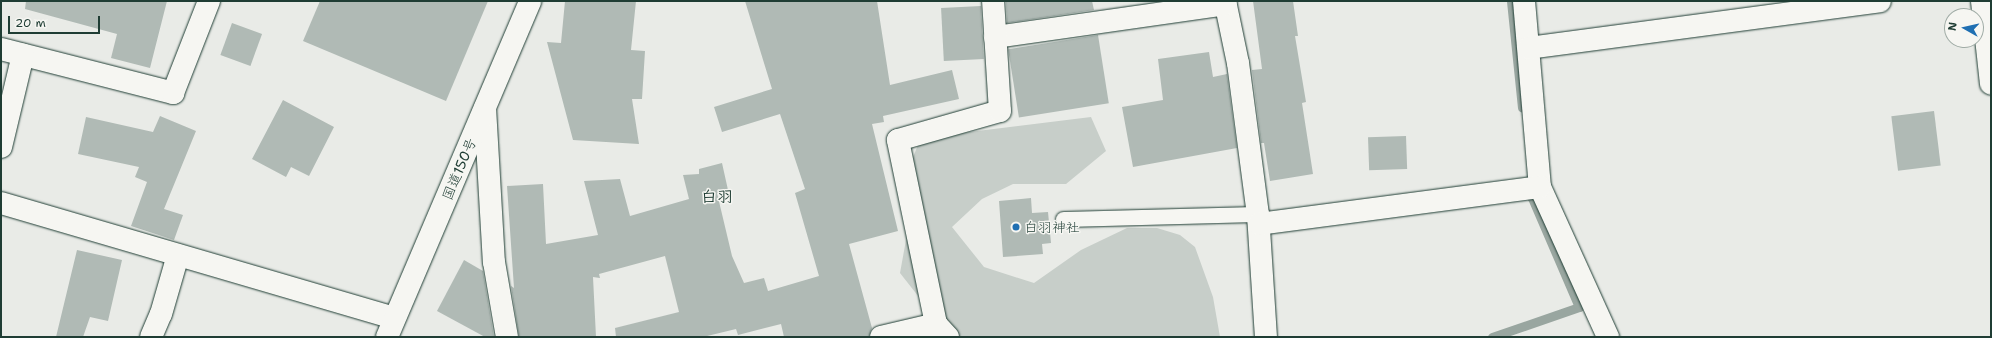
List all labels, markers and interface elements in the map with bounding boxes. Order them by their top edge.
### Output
scale bar [10,8,102,34]
north arrow [1944,8,1984,48]
text: 20 m [15,15,46,31]
text: N [1945,21,1961,32]
street label: 国道150号 [438,135,480,203]
district label: 白羽 [701,187,733,207]
place label: 白羽神社 [1024,219,1080,235]
marker: 白羽神社 [1011,222,1021,232]

